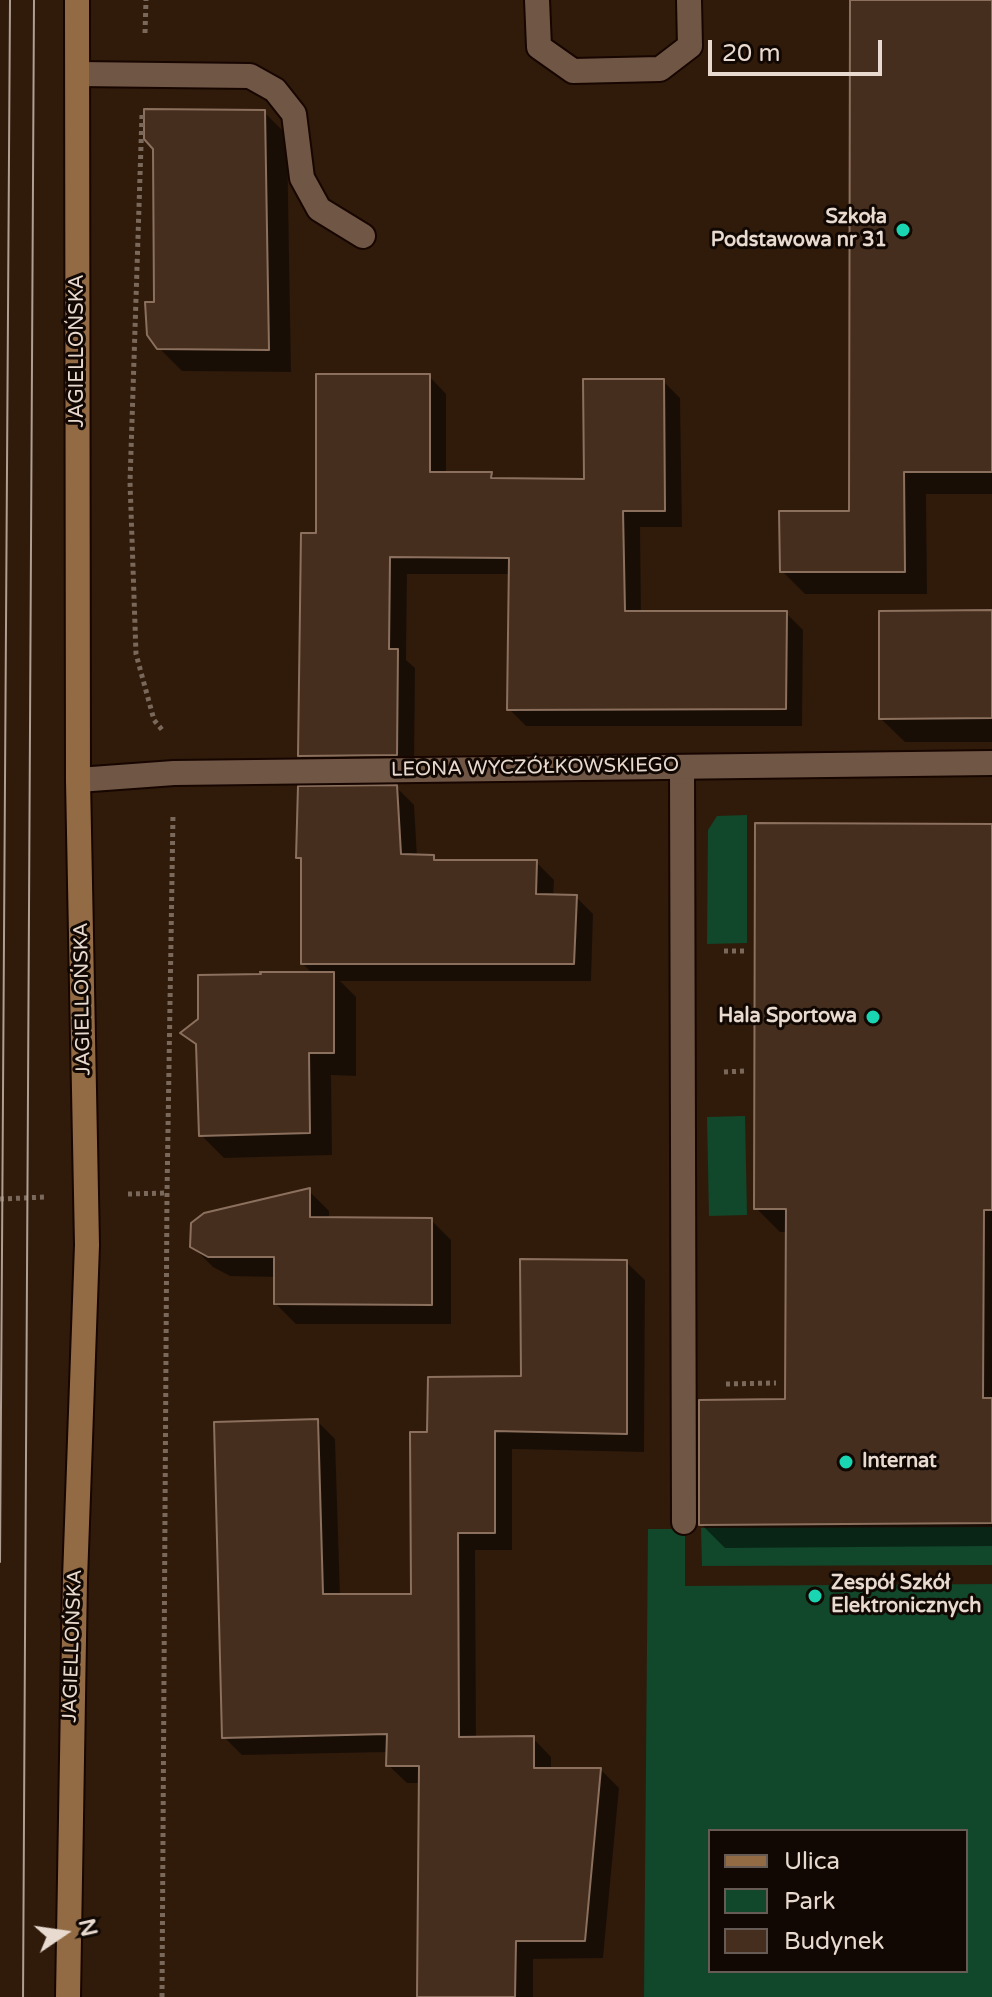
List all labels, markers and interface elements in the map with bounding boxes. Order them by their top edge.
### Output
scale bar [712,24,886,74]
text: 20 m [722,39,780,68]
place label: Szkoła Podstawowa nr 31 [711,206,887,253]
marker: Szkoła Podstawowa nr 31 [894,221,912,239]
street label: JAGIELLOŃSKA [66,274,90,428]
street label: LEONA WYCZÓŁKOWSKIEGO [391,753,679,783]
street label: JAGIELLOŃSKA [70,922,96,1076]
place label: Hala Sportowa [718,1005,857,1029]
marker: Hala Sportowa [864,1008,882,1026]
place label: Internat [862,1450,937,1474]
marker: Internat [837,1453,855,1471]
street label: JAGIELLOŃSKA [58,1569,88,1723]
place label: Zespół Szkół Elektronicznych [831,1572,981,1619]
marker: Zespół Szkół Elektronicznych [806,1587,824,1605]
legend [708,1829,968,1973]
text: Ulica [784,1847,840,1876]
text: Park [784,1887,835,1916]
north arrow [24,1893,104,1973]
text: N [73,1916,102,1939]
text: Budynek [784,1927,884,1956]

